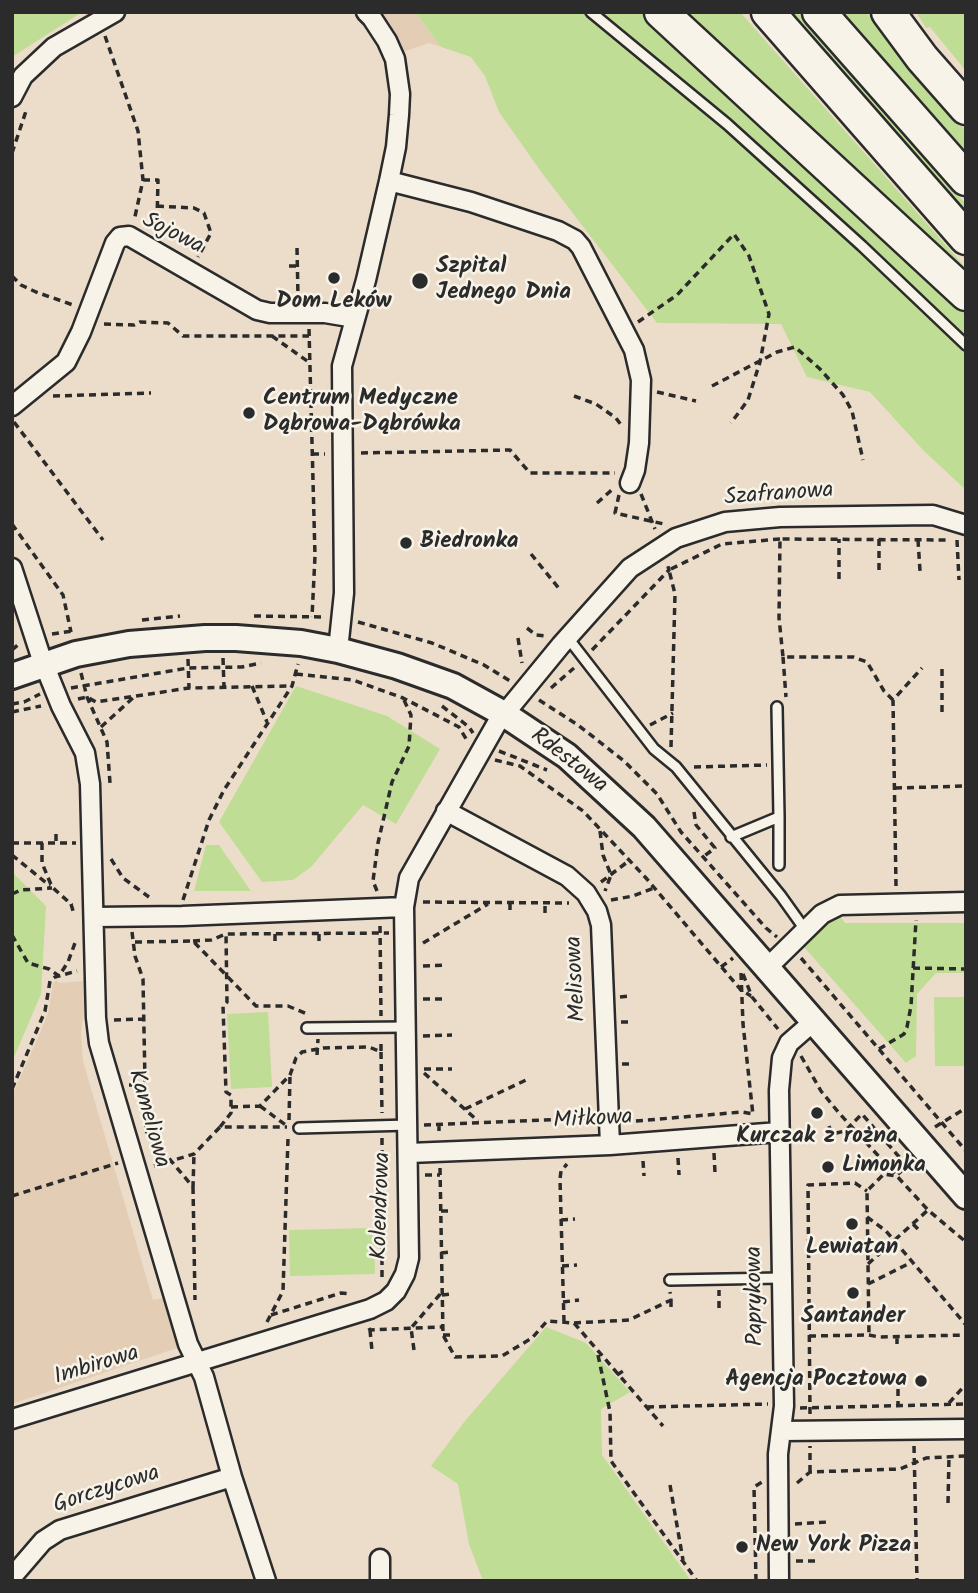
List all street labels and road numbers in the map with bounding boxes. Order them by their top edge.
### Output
street label: Sojowa [137,208,207,262]
street label: Szafranowa [724,478,834,514]
street label: Rdestowa [524,723,612,801]
street label: Melisowa [562,935,594,1023]
street label: Kameliowa [120,1067,174,1171]
street label: Miłkowa [553,1105,633,1137]
street label: Kolendrowa [367,1152,399,1260]
street label: Paprykowa [742,1246,772,1346]
street label: Imbirowa [51,1341,143,1393]
street label: Gorczycowa [50,1461,164,1521]

